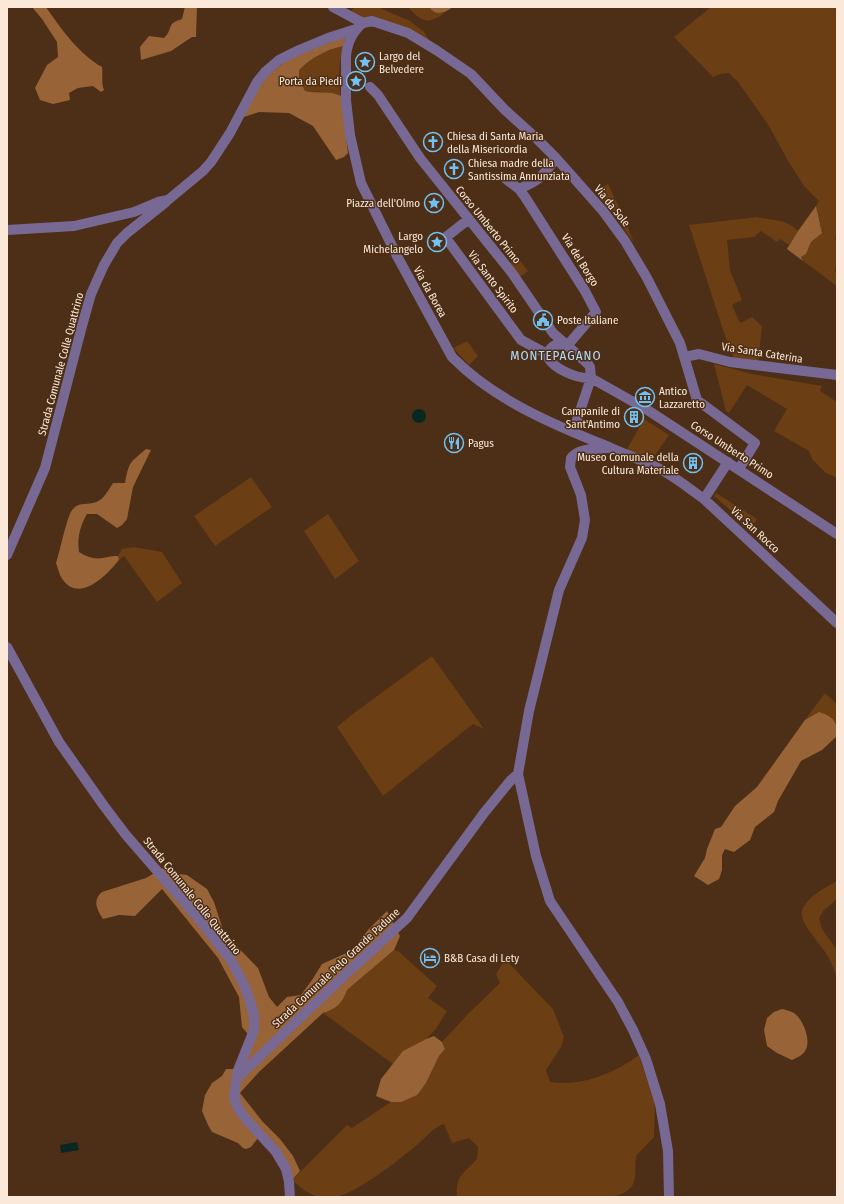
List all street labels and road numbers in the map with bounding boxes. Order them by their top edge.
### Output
street label: Via da Sole [591,183,633,229]
street label: Corso Umberto Primo [453,184,523,267]
street label: Via del Borgo [559,231,601,289]
street label: Via Santo Spirito [465,248,521,316]
street label: Via da Borea [411,264,449,320]
street label: Strada Comunale Colle Quattrino [36,291,86,437]
street label: Via Santa Caterina [720,340,804,366]
street label: Corso Umberto Primo [688,418,776,482]
street label: Via San Rocco [728,504,782,556]
street label: Strada Comunale Colle Quattrino [141,835,244,958]
street label: Strada Comunale Pelo Grande Padune [270,905,402,1031]

